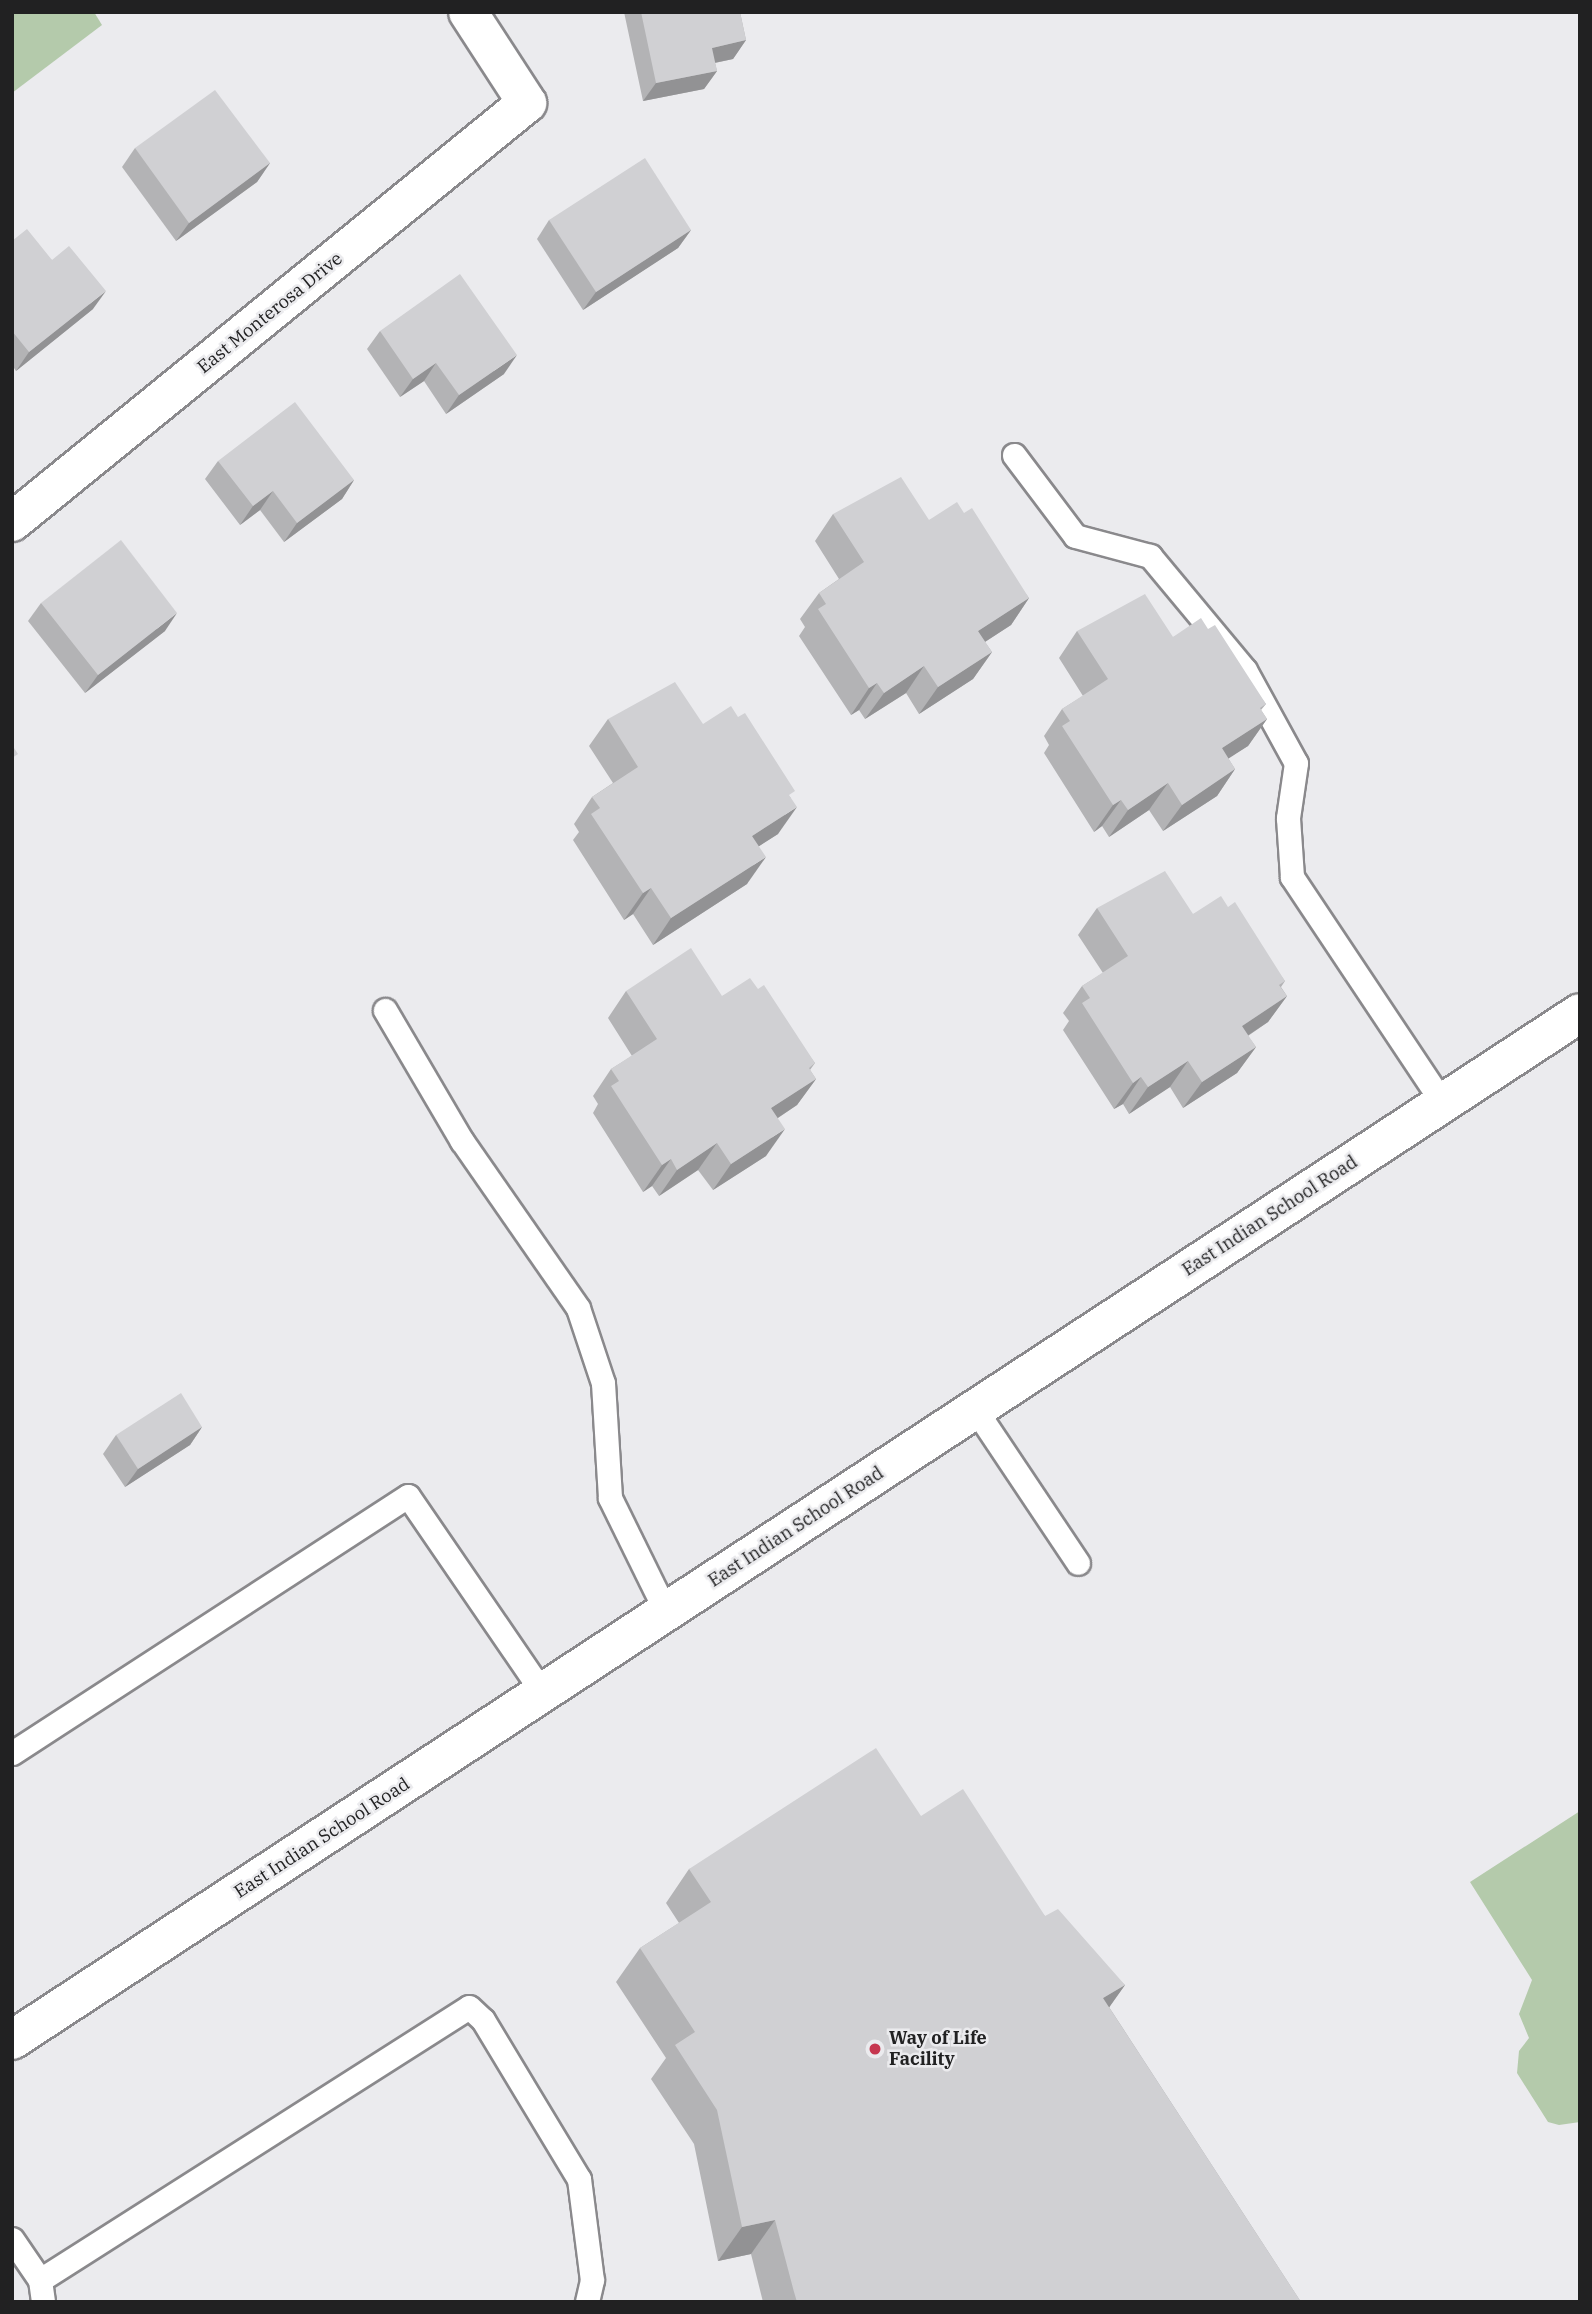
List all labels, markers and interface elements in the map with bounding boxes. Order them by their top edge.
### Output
street label: East Monterosa Drive [193,248,347,378]
street label: East Indian School Road [1178,1151,1362,1281]
street label: East Indian School Road [704,1462,888,1592]
street label: East Indian School Road [230,1773,414,1903]
place label: Way of Life Facility [889,2028,987,2070]
marker: Way of Life Facility [867,2041,883,2057]

